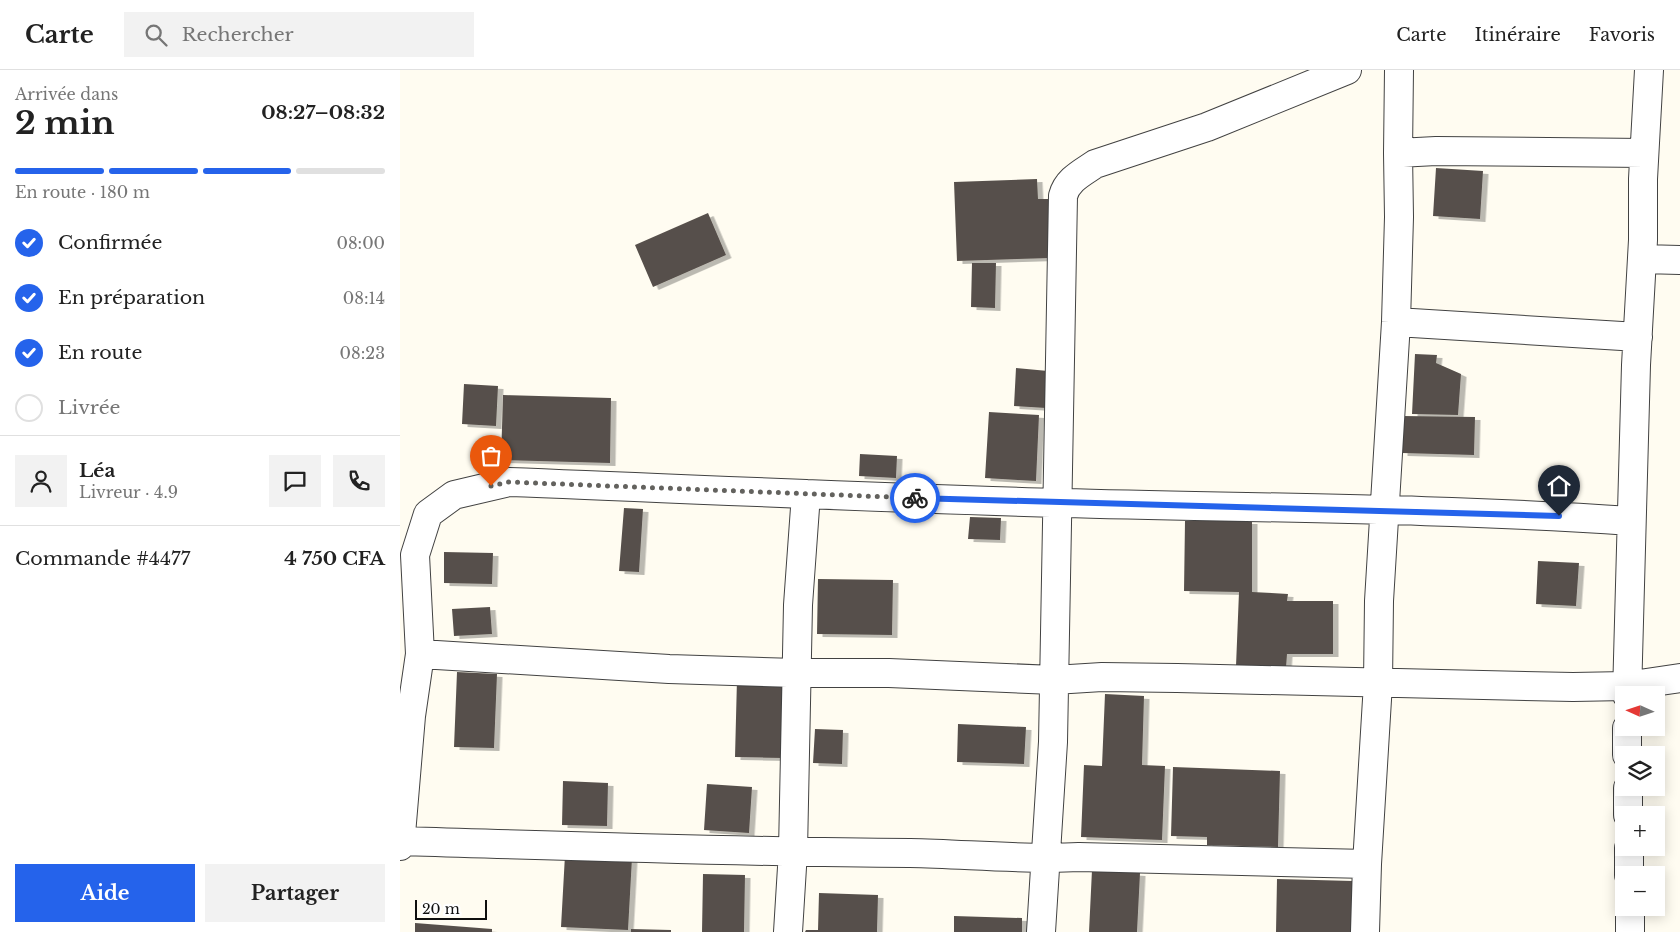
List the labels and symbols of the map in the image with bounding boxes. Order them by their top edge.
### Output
pin [470,435,512,486]
pin [1538,465,1580,516]
courier [890,473,940,523]
north arrow [1615,686,1665,736]
scale bar [415,897,488,920]

